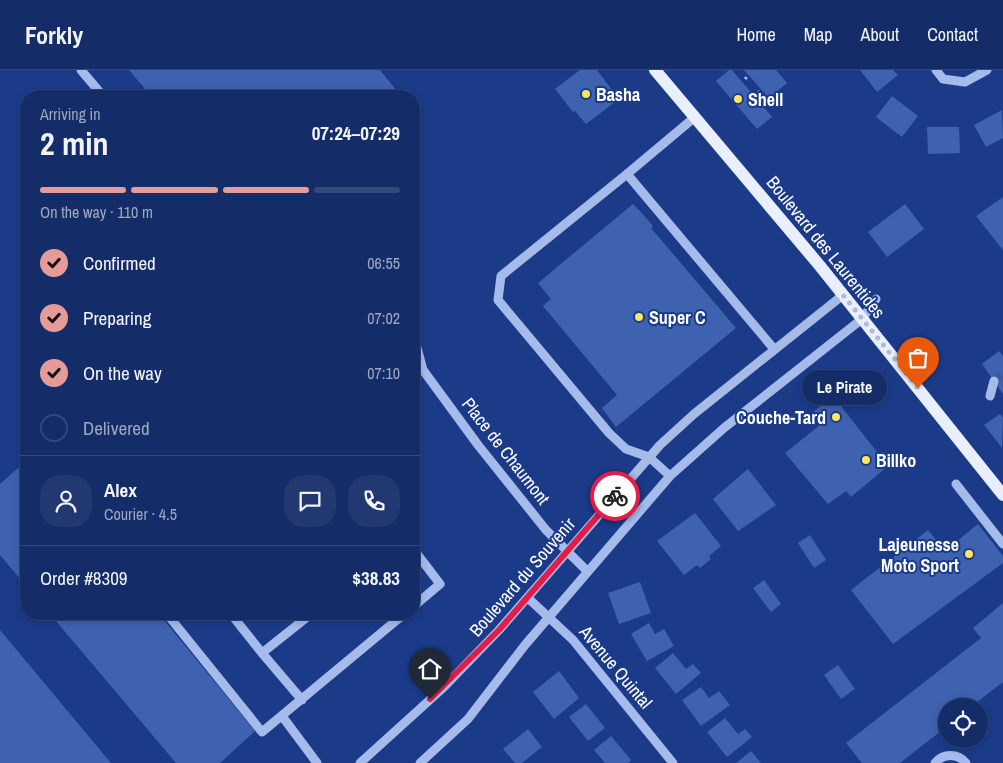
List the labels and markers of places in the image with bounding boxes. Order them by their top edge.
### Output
place label: Basha [596,82,641,107]
place label: Shell [748,87,783,112]
marker: Basha [580,88,592,100]
marker: Shell [732,93,744,105]
place label: Super C [649,305,706,330]
marker: Super C [633,311,645,323]
pin [897,337,939,388]
callout: Le Pirate [803,370,888,406]
place label: Couche-Tard [736,405,826,430]
marker: Couche-Tard [830,411,842,423]
place label: Billko [876,448,916,473]
marker: Billko [860,454,872,466]
place label: Lajeunesse Moto Sport [879,532,959,578]
marker: Lajeunesse Moto Sport [963,548,975,560]
pin [409,648,451,699]

